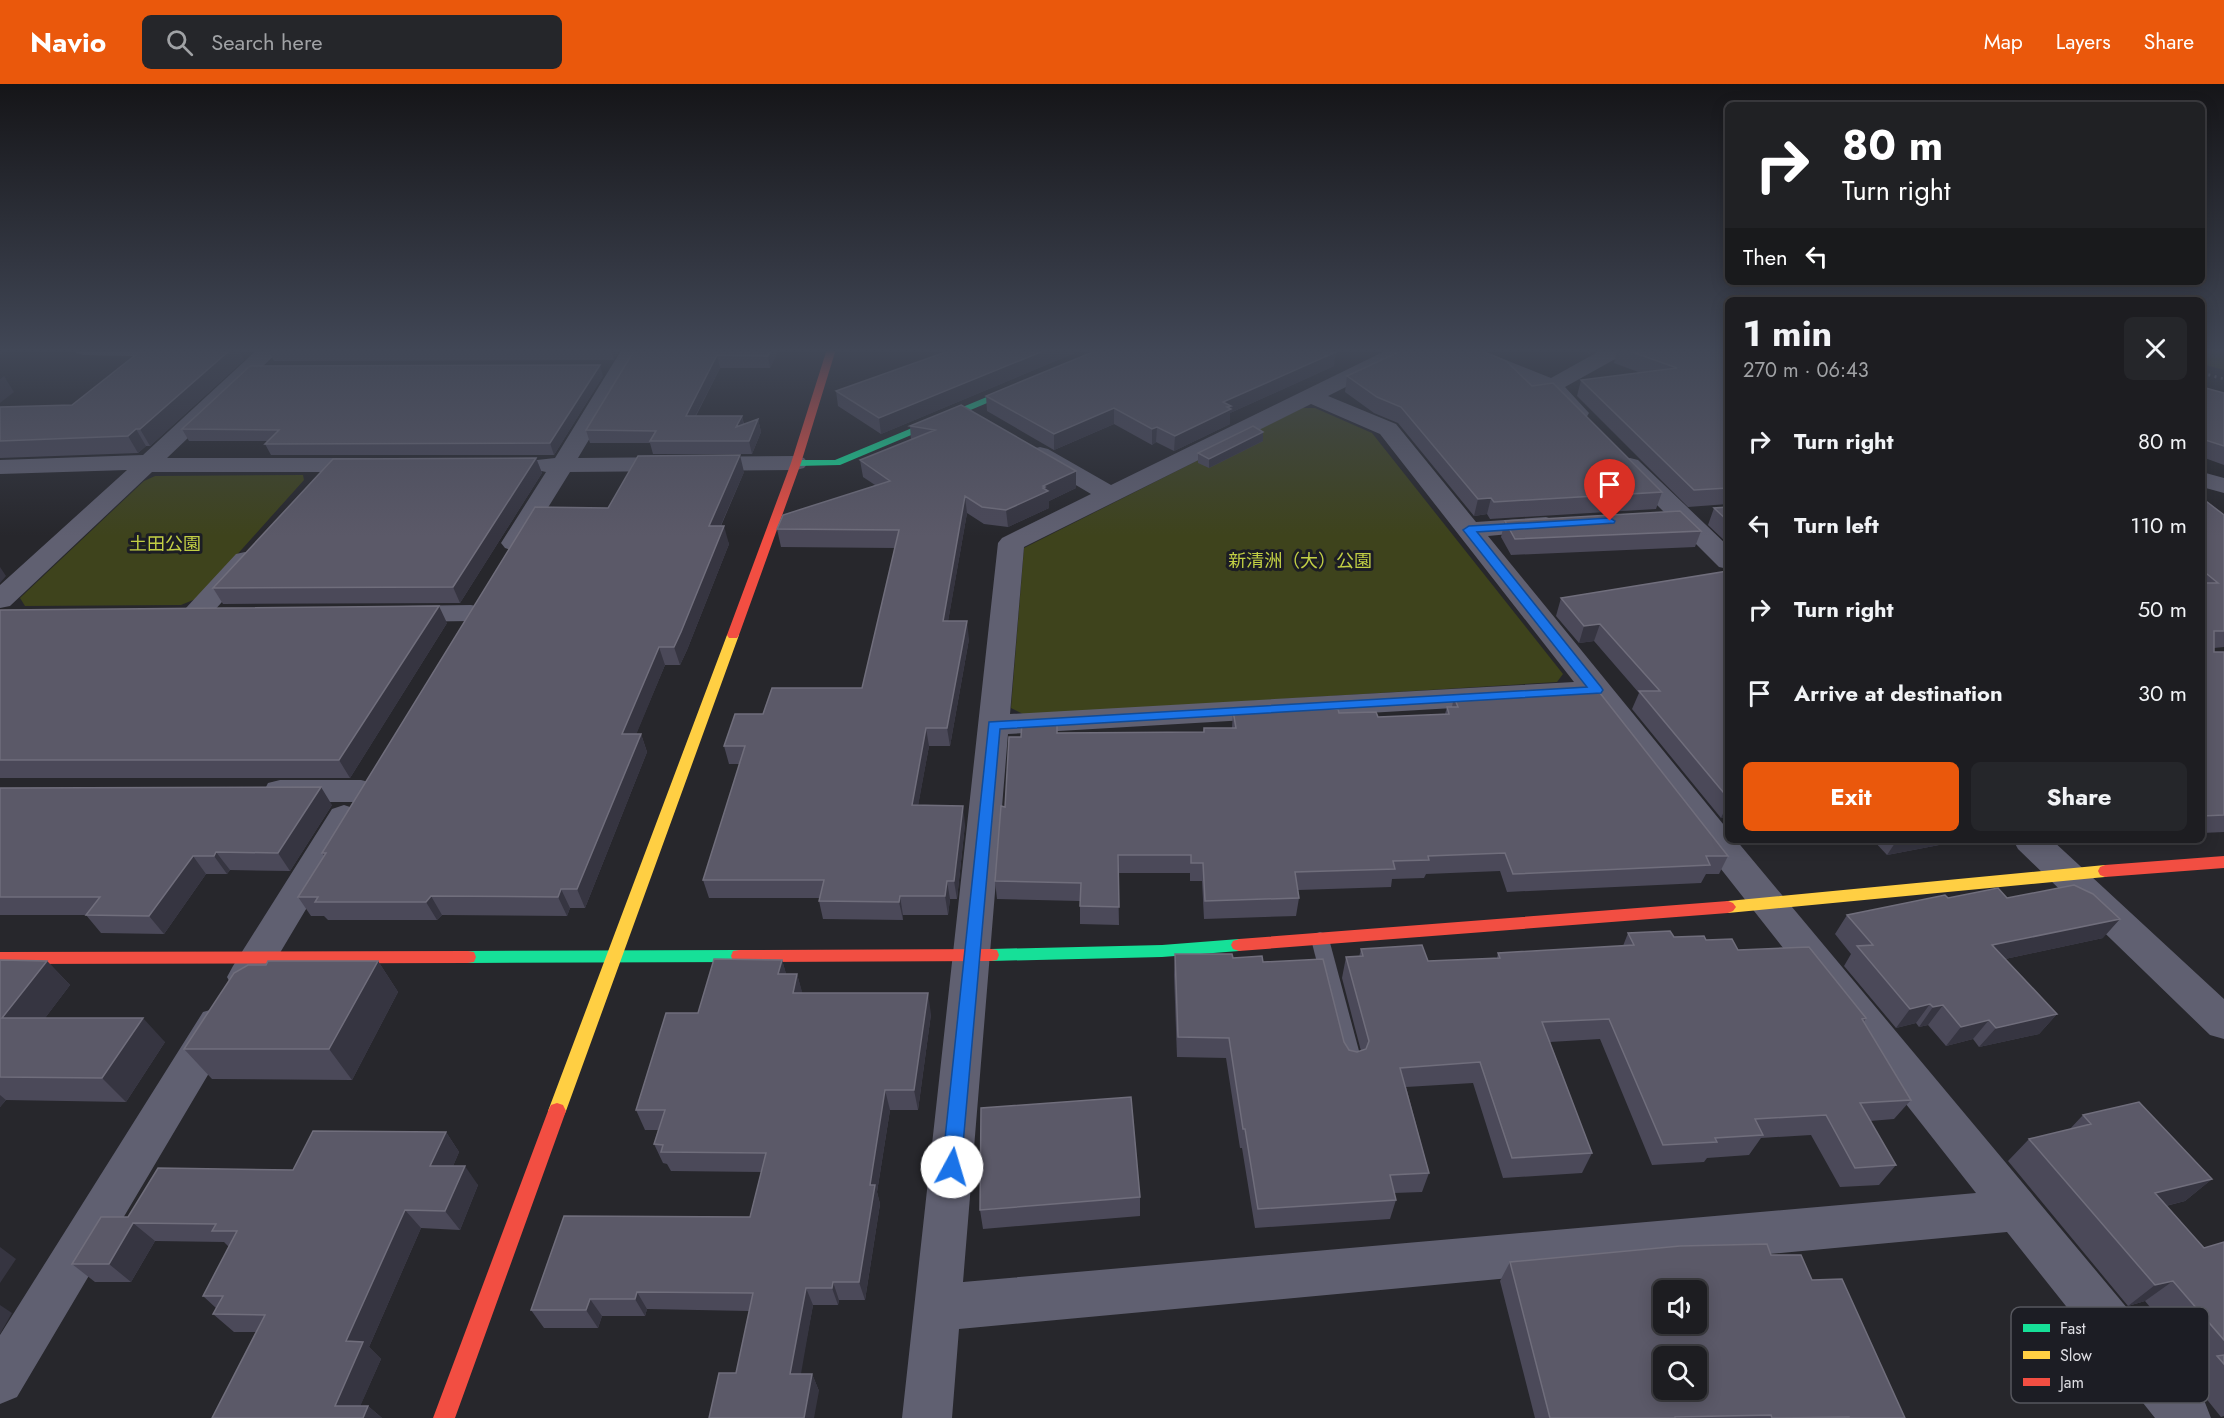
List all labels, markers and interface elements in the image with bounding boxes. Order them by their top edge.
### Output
search box [142,15,562,69]
text: Navio [30,22,106,63]
icon: search [163,26,196,59]
text: Search here [211,26,322,58]
text: Map [1984,27,2023,57]
text: Layers [2056,27,2111,57]
text: Share [2144,27,2194,57]
text: 80 m [1842,115,1943,176]
icon: right [1743,126,1821,204]
text: Turn right [1842,171,1950,210]
icon: left [1800,240,1833,273]
text: Then [1743,241,1788,273]
text: 1 min [1743,307,1832,359]
button: close [2124,317,2187,380]
text: 270 m · 06:43 [1743,356,1869,385]
icon: right [1743,425,1776,458]
text: Turn right [1794,425,1894,457]
text: 80 m [2138,425,2187,457]
pin [1584,459,1635,521]
icon: arrive [1593,468,1626,501]
icon: left [1743,509,1776,542]
text: Turn left [1794,509,1879,541]
text: 110 m [2130,509,2187,541]
park label: 土田公園 [129,531,201,557]
park label: 新清洲（大）公園 [1228,548,1372,574]
icon: right [1743,593,1776,626]
text: Turn right [1794,593,1894,625]
text: 50 m [2138,593,2187,625]
icon: arrive [1743,677,1776,710]
text: Arrive at destination [1794,677,2003,709]
text: 30 m [2138,677,2187,709]
button: Exit [1743,762,1959,831]
button: Share [1971,762,2187,831]
position arrow [920,1135,984,1199]
map controls [1653,1280,1707,1400]
button: sound [1653,1280,1707,1334]
legend [2011,1307,2209,1403]
text: Fast [2060,1317,2086,1340]
text: Slow [2060,1344,2092,1367]
button: search [1653,1346,1707,1400]
text: Jam [2058,1371,2084,1394]

